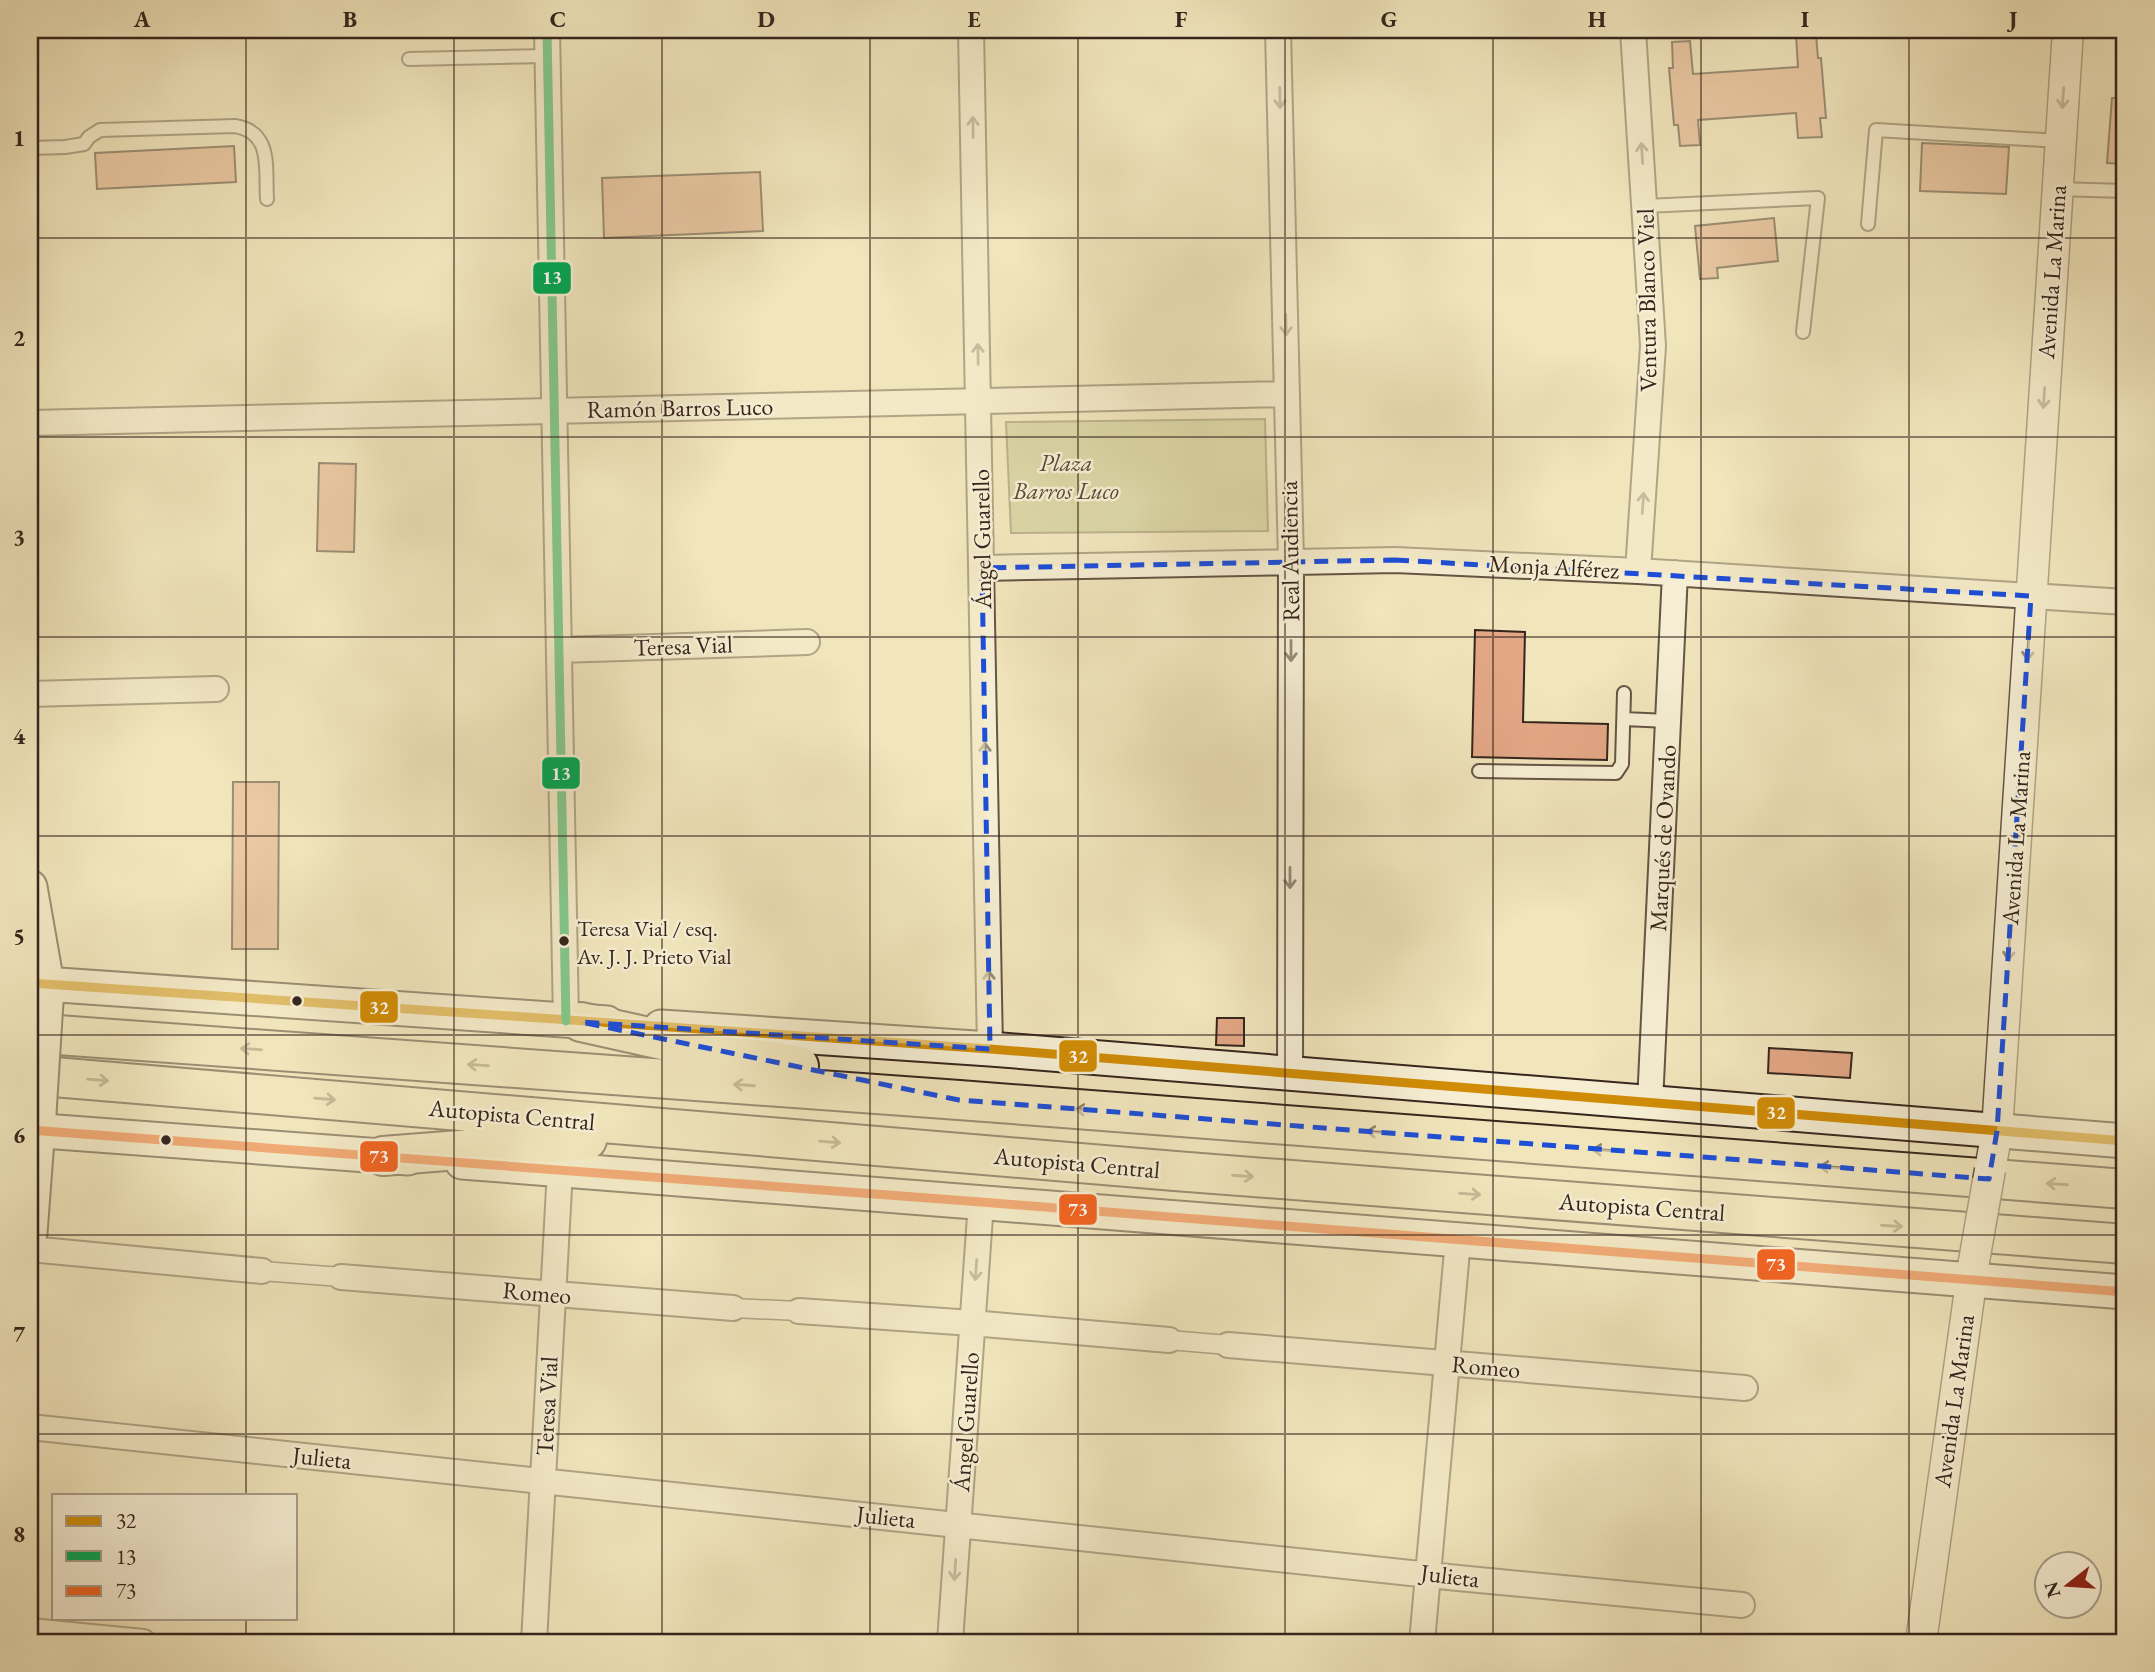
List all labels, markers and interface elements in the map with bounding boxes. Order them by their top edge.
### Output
text: A [133,4,151,34]
text: B [343,4,357,34]
text: C [550,4,566,34]
text: D [757,4,775,34]
text: E [967,4,981,34]
text: F [1175,4,1188,34]
text: G [1381,4,1397,34]
text: H [1588,4,1606,34]
text: I [1801,4,1809,34]
text: J [2007,4,2018,34]
one-way arrow [1273,86,1287,109]
one-way arrow [2056,86,2069,109]
one-way arrow [966,116,980,139]
text: 1 [13,123,25,153]
one-way arrow [1635,142,1648,165]
street label: Avenida La Marina [2030,183,2073,361]
street label: Ventura Blanco Viel [1629,208,1664,392]
line badge: 13 [532,261,572,295]
text: 13 [542,265,562,290]
one-way arrow [1279,314,1292,337]
text: 2 [13,323,25,353]
one-way arrow [971,343,985,366]
one-way arrow [2037,386,2050,409]
street label: Ramón Barros Luco [586,390,774,425]
park label: Plaza Barros Luco [1012,447,1119,506]
street label: Ángel Guarello [965,469,998,610]
street label: Real Audiencia [1273,480,1306,622]
one-way arrow [1637,492,1650,514]
text: 3 [13,522,25,552]
street label: Monja Alférez [1488,548,1620,585]
street label: Teresa Vial [633,628,733,663]
one-way arrow [2021,638,2034,661]
one-way arrow [1284,639,1298,662]
text: 4 [13,721,26,751]
one-way arrow [979,742,992,765]
street label: Marqués de Ovando [1642,744,1683,932]
street label: Avenida La Marina [1994,749,2037,927]
line badge: 13 [541,756,581,790]
text: 13 [551,761,571,786]
one-way arrow [1283,867,1297,890]
place label: Teresa Vial / esq. Av. J. J. Prieto Vial [576,914,732,971]
text: 5 [13,921,25,951]
marker: Teresa Vial / esq. Av. J. J. Prieto Vial [557,934,571,948]
one-way arrow [2002,938,2015,961]
one-way arrow [982,970,996,993]
line badge: 32 [359,990,399,1024]
unlabelled marker [290,994,304,1008]
text: 32 [369,995,389,1020]
line badge: 32 [1058,1039,1098,1073]
one-way arrow [240,1042,263,1055]
text: 32 [1068,1044,1088,1069]
one-way arrow [467,1059,490,1072]
one-way arrow [86,1074,109,1087]
one-way arrow [733,1078,756,1091]
street label: Autopista Central [427,1092,597,1137]
one-way arrow [313,1093,335,1106]
line badge: 32 [1756,1096,1796,1130]
text: 32 [1766,1100,1786,1125]
one-way arrow [1075,1103,1098,1116]
text: 6 [13,1120,25,1150]
one-way arrow [1366,1125,1388,1138]
unlabelled marker [159,1133,173,1147]
one-way arrow [818,1136,840,1149]
line badge: 73 [359,1140,399,1173]
street label: Autopista Central [992,1140,1162,1185]
one-way arrow [1592,1143,1615,1156]
text: 73 [369,1144,389,1169]
one-way arrow [1820,1160,1842,1173]
one-way arrow [1231,1170,1254,1183]
one-way arrow [2046,1177,2069,1190]
street label: Autopista Central [1557,1185,1726,1228]
one-way arrow [1458,1188,1481,1201]
line badge: 73 [1058,1193,1098,1226]
text: 73 [1068,1197,1088,1222]
one-way arrow [1881,1220,1903,1233]
line badge: 73 [1756,1248,1796,1281]
text: 73 [1766,1252,1786,1277]
one-way arrow [969,1258,982,1281]
street label: Romeo [501,1274,573,1311]
street label: Avenida La Marina [1926,1312,1981,1490]
text: 7 [13,1319,26,1349]
street label: Romeo [1450,1348,1522,1385]
street label: Ángel Guarello [945,1351,986,1494]
street label: Teresa Vial [528,1355,565,1456]
street label: Julieta [289,1439,353,1476]
legend [52,1494,298,1620]
street label: Julieta [853,1498,917,1535]
text: 32 [116,1507,136,1534]
text: 8 [13,1519,25,1549]
text: 13 [116,1543,136,1570]
north arrow [2032,1550,2102,1620]
street label: Julieta [1417,1556,1482,1595]
one-way arrow [949,1558,962,1581]
text: 73 [116,1577,136,1604]
text: N [2038,1578,2066,1601]

